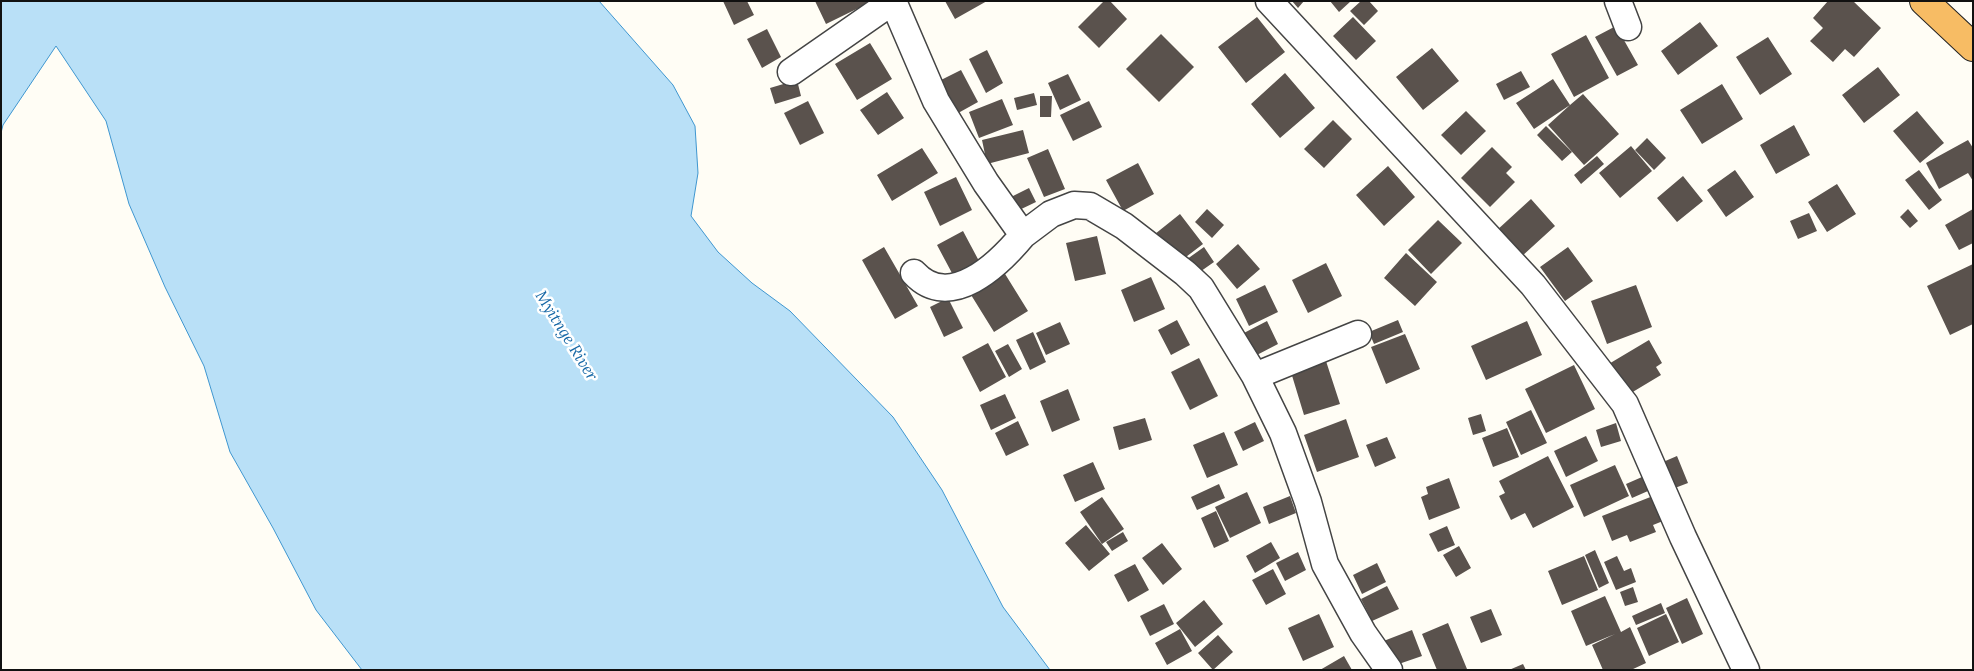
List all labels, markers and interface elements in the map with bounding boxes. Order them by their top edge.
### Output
water label: Myitnge River [531,288,601,384]

